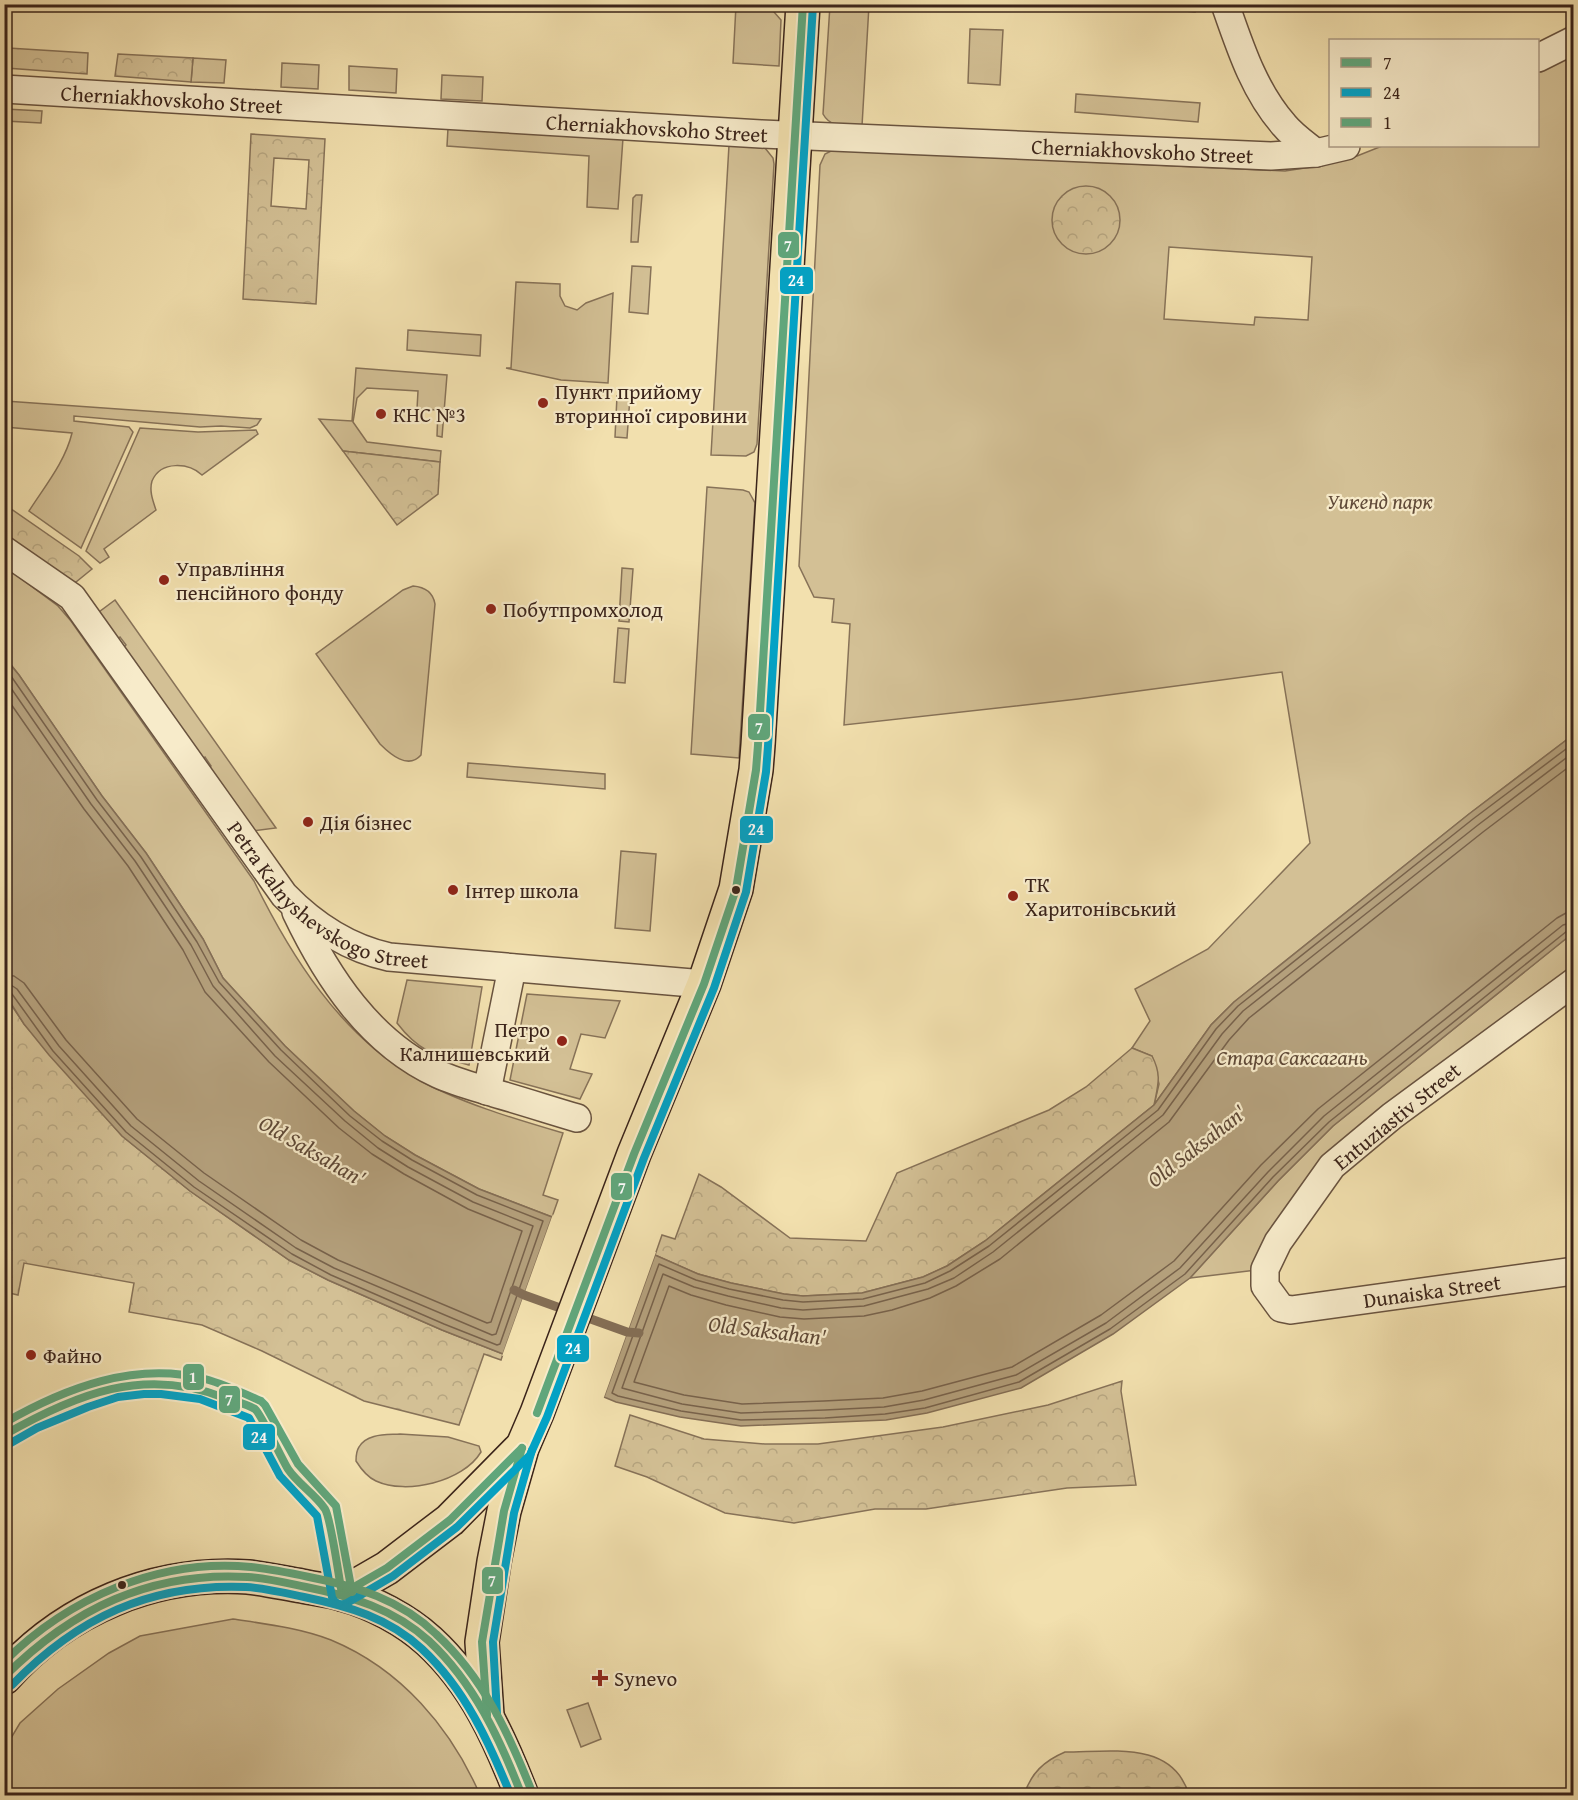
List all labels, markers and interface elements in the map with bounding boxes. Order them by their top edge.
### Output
legend [1329,39,1539,147]
text: 7 [1383,49,1392,76]
street label: Cherniakhovskoho Street [60,77,284,121]
text: 24 [1383,79,1400,106]
street label: Cherniakhovskoho Street [545,106,769,150]
text: 1 [1383,109,1392,136]
street label: Cherniakhovskoho Street [1031,130,1255,171]
line badge: 7 [777,231,800,259]
text: 7 [784,233,792,257]
line badge: 24 [779,266,814,295]
text: 24 [788,268,804,292]
place label: Пункт прийому вторинної сировини [555,376,747,431]
marker: Пункт прийому вторинної сировини [536,396,550,410]
place label: КНС №3 [393,399,466,430]
marker: КНС №3 [374,407,388,421]
park label: Уикенд парк [1327,486,1433,517]
place label: Управління пенсійного фонду [176,553,344,608]
marker: Управління пенсійного фонду [157,573,171,587]
place label: Побутпромхолод [503,594,663,625]
marker: Побутпромхолод [484,602,498,616]
line badge: 7 [747,713,771,741]
text: 7 [755,715,763,739]
place label: Дія бізнес [319,807,412,838]
street label: Petra Kalnyshevskogo Street [220,814,430,976]
marker: Дія бізнес [301,815,315,829]
line badge: 24 [739,815,774,844]
text: 24 [748,817,764,841]
place label: ТК Харитонівський [1025,869,1176,924]
place label: Інтер школа [465,875,579,906]
marker: Інтер школа [446,883,460,897]
unlabelled marker [730,884,742,896]
marker: ТК Харитонівський [1006,889,1020,903]
place label: Петро Калнишевський [400,1014,550,1069]
marker: Петро Калнишевський [555,1034,569,1048]
water label: Стара Саксагань [1216,1041,1368,1073]
street label: Entuziastiv Street [1327,1054,1468,1177]
water label: Old Saksahan' [1140,1097,1253,1195]
water label: Old Saksahan' [253,1107,371,1193]
line badge: 7 [610,1172,633,1201]
text: 7 [618,1175,626,1199]
street label: Dunaiska Street [1361,1266,1503,1315]
water label: Old Saksahan' [707,1307,828,1353]
line badge: 24 [556,1334,590,1363]
text: 24 [565,1336,581,1360]
place label: Файно [43,1340,102,1371]
marker: Файно [24,1348,38,1362]
line badge: 1 [182,1363,205,1391]
text: 1 [189,1365,197,1389]
line badge: 7 [218,1385,241,1414]
text: 7 [225,1387,233,1411]
line badge: 24 [242,1423,276,1451]
text: 24 [251,1425,267,1449]
line badge: 7 [481,1566,504,1595]
text: 7 [488,1568,496,1592]
unlabelled marker [116,1579,128,1591]
place label: Synevo [614,1663,677,1694]
marker: Synevo [591,1669,609,1687]

